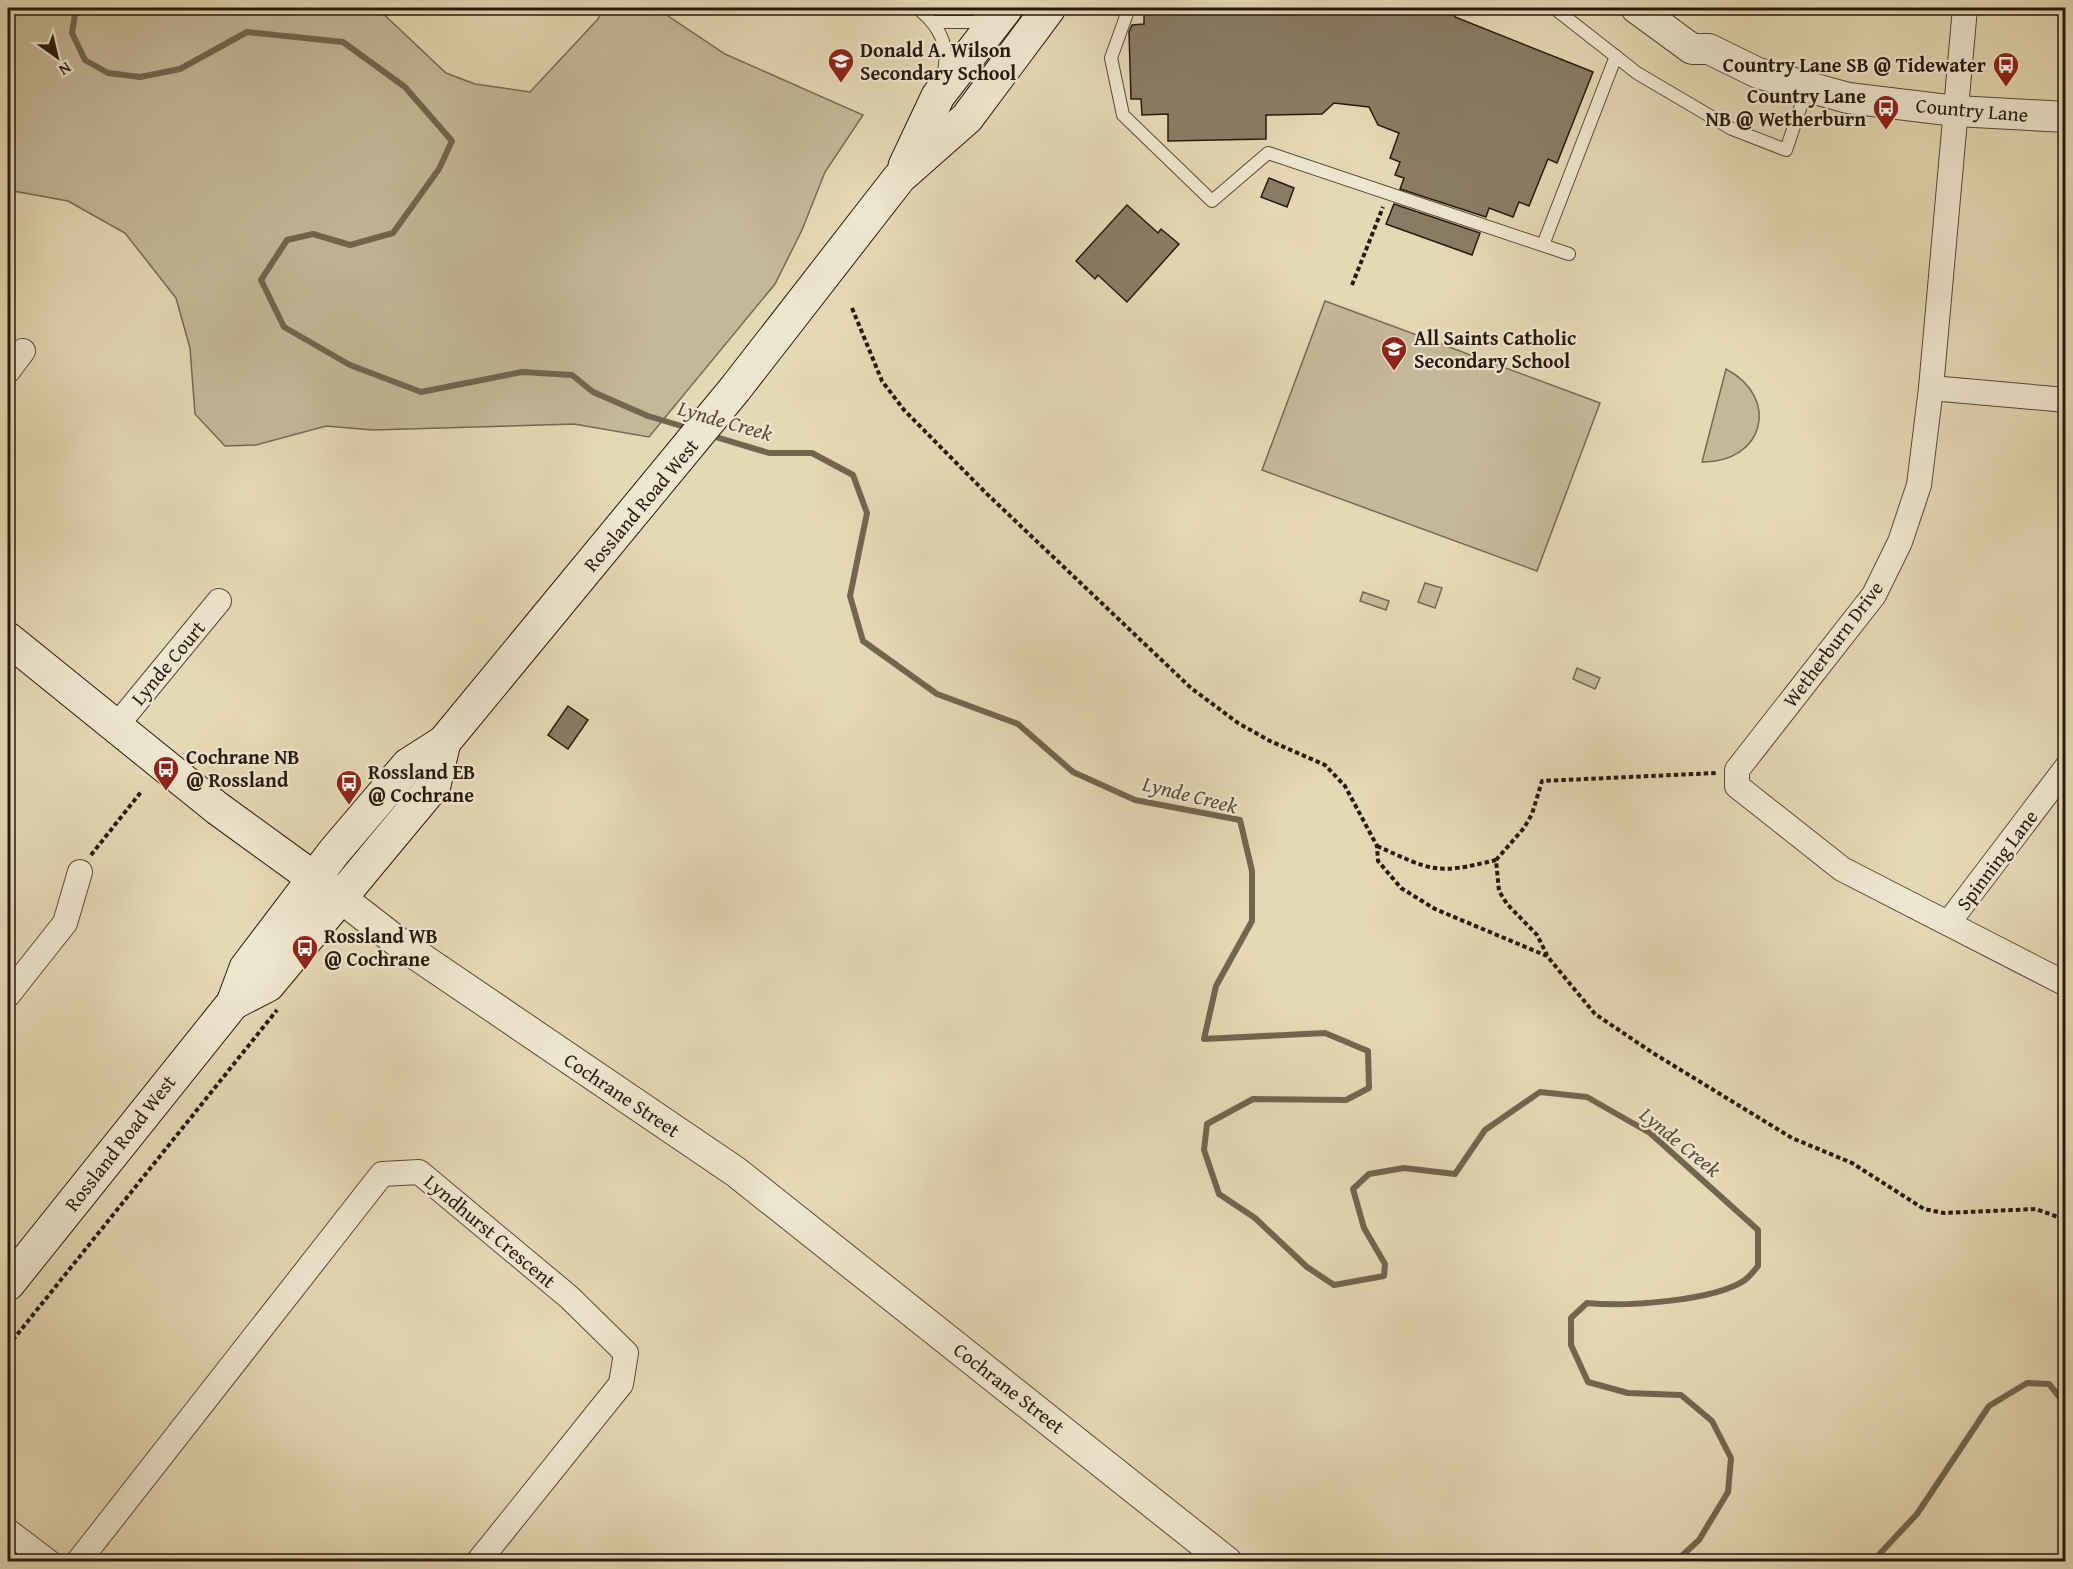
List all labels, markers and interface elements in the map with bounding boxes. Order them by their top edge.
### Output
north arrow [27,27,87,87]
place label: Donald A. Wilson Secondary School [860,35,1016,87]
school or university icon: Donald A. Wilson Secondary School [826,46,856,84]
place label: Country Lane SB @ Tidewater [1723,50,1986,79]
bus stop icon: Country Lane SB @ Tidewater [1991,50,2021,88]
text: N [54,56,77,83]
place label: Country Lane NB @ Wetherburn [1706,81,1866,133]
street label: Country Lane [1915,90,2029,129]
bus stop icon: Country Lane NB @ Wetherburn [1871,93,1901,131]
place label: All Saints Catholic Secondary School [1414,323,1576,375]
school or university icon: All Saints Catholic Secondary School [1379,334,1409,372]
water label: Lynde Creek [673,392,776,449]
street label: Rossland Road West [576,432,705,578]
street label: Wetherburn Drive [1775,574,1890,713]
street label: Lynde Court [124,614,212,711]
place label: Cochrane NB @ Rossland [186,742,300,794]
bus stop icon: Cochrane NB @ Rossland [151,754,181,792]
place label: Rossland EB @ Cochrane [368,757,475,809]
bus stop icon: Rossland EB @ Cochrane [334,768,364,806]
water label: Lynde Creek [1138,768,1241,821]
street label: Spinning Lane [1949,803,2044,916]
place label: Rossland WB @ Cochrane [324,921,438,973]
bus stop icon: Rossland WB @ Cochrane [290,933,320,971]
street label: Cochrane Street [559,1045,686,1144]
street label: Rossland Road West [57,1068,182,1217]
water label: Lynde Creek [1632,1098,1728,1184]
street label: Lyndhurst Crescent [418,1167,562,1294]
street label: Cochrane Street [948,1335,1071,1440]

